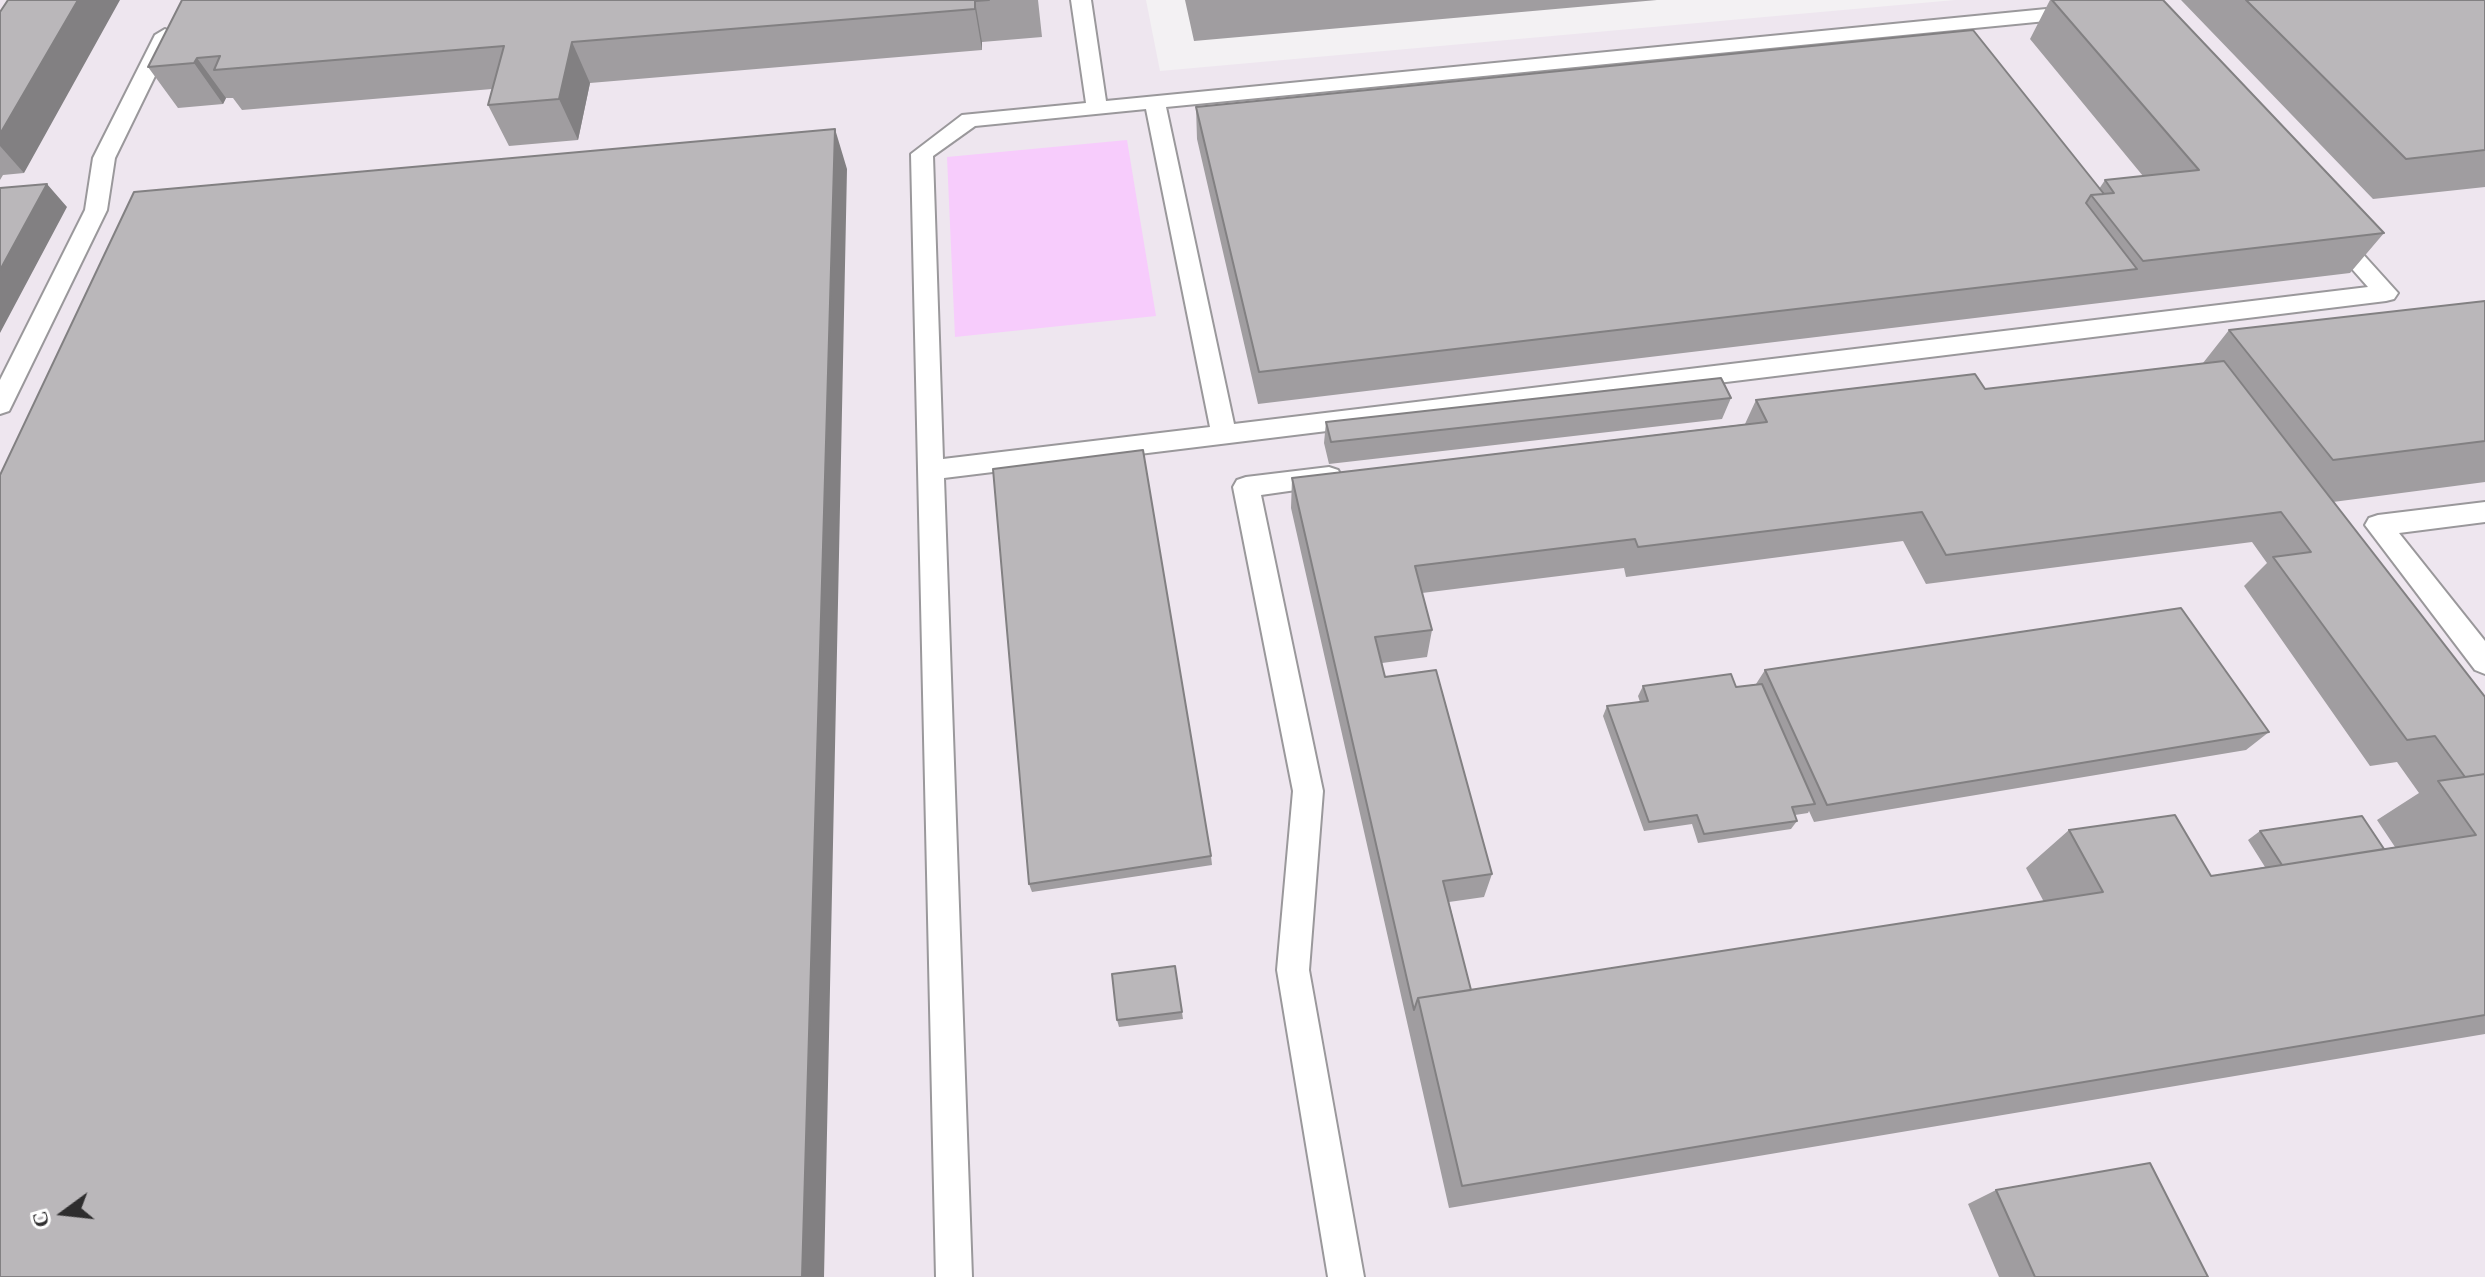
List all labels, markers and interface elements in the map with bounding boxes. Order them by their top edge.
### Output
north arrow [24,1173,104,1253]
text: С [26,1208,54,1230]

